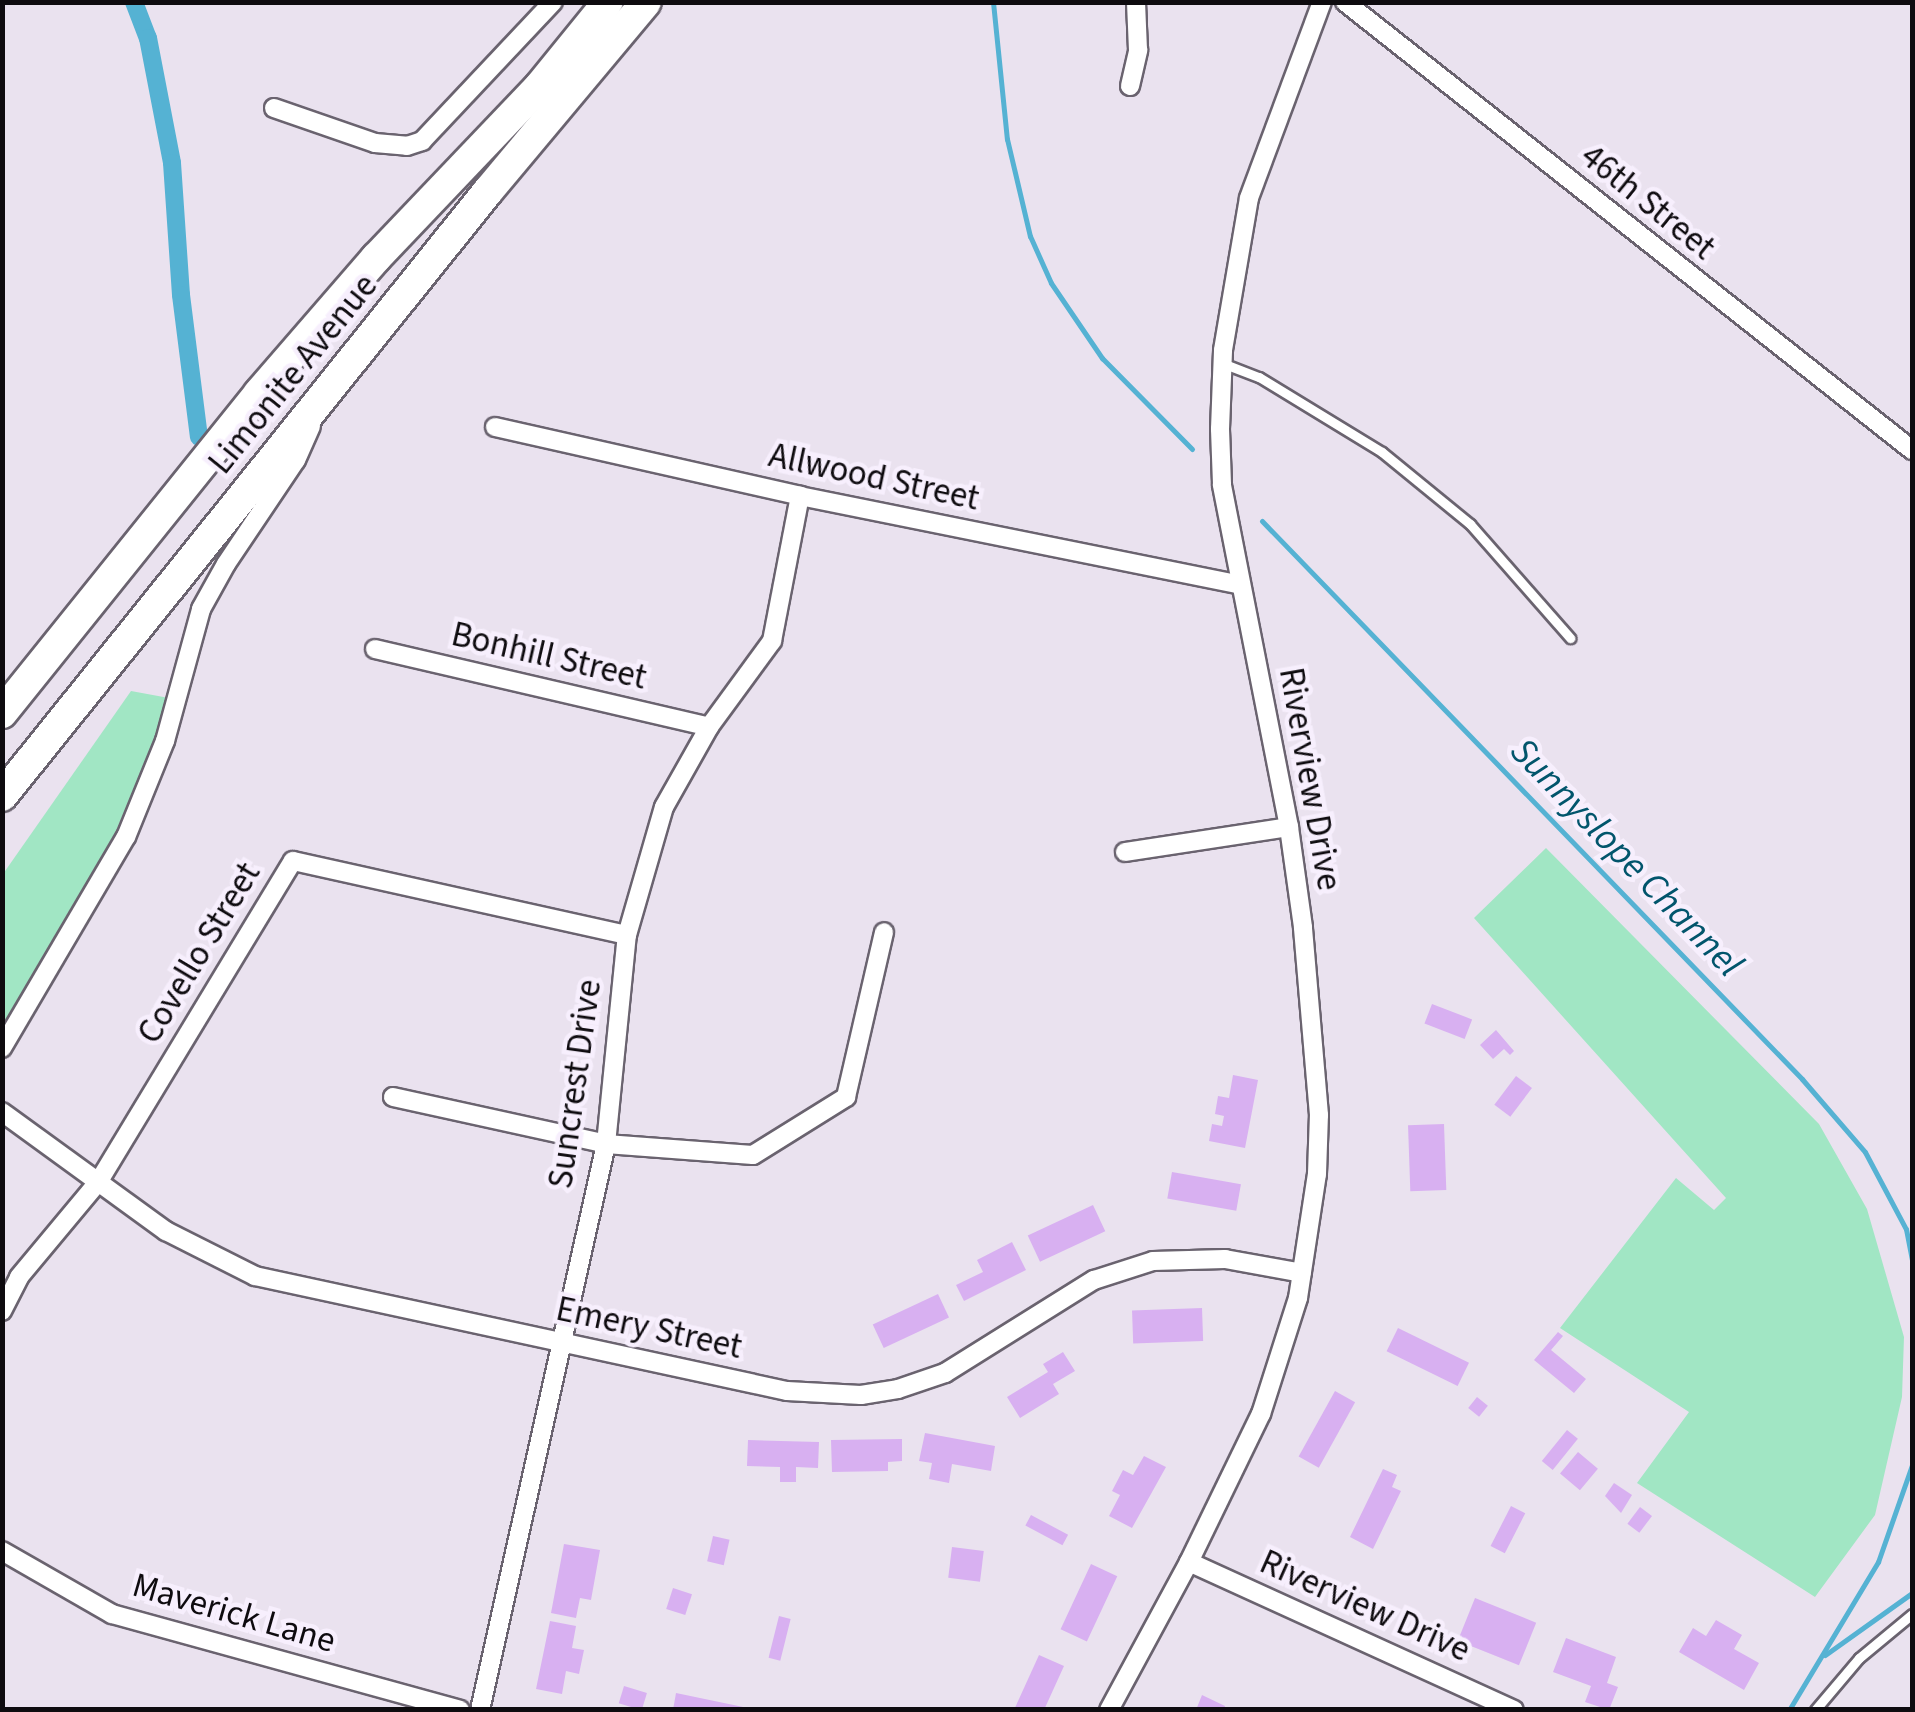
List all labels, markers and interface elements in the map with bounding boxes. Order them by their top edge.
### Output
street label: 46th Street [1572,135,1724,269]
street label: Limonite Avenue [200,266,386,482]
street label: Allwood Street [765,434,983,520]
street label: Bonhill Street [447,613,651,699]
street label: Riverview Drive [1270,664,1350,894]
water label: Sunnyslope Channel [1500,729,1752,987]
street label: Covello Street [128,855,270,1051]
street label: Suncrest Drive [540,977,610,1191]
street label: Emery Street [552,1288,746,1368]
street label: Riverview Drive [1253,1541,1477,1671]
street label: Maverick Lane [128,1564,340,1662]

